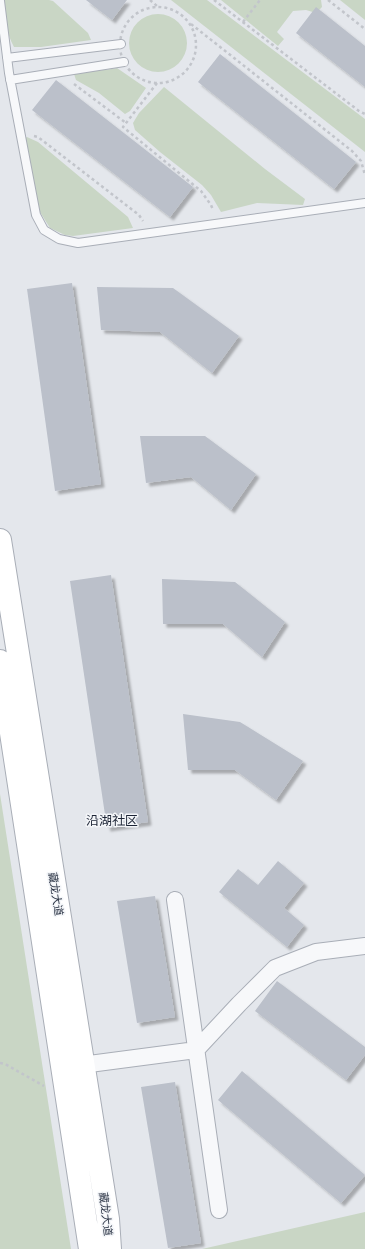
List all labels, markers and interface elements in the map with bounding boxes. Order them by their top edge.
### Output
district label: 沿湖社区 [86,812,138,829]
street label: 藏龙大道 [46,871,66,917]
street label: 藏龙大道 [96,1191,116,1237]

